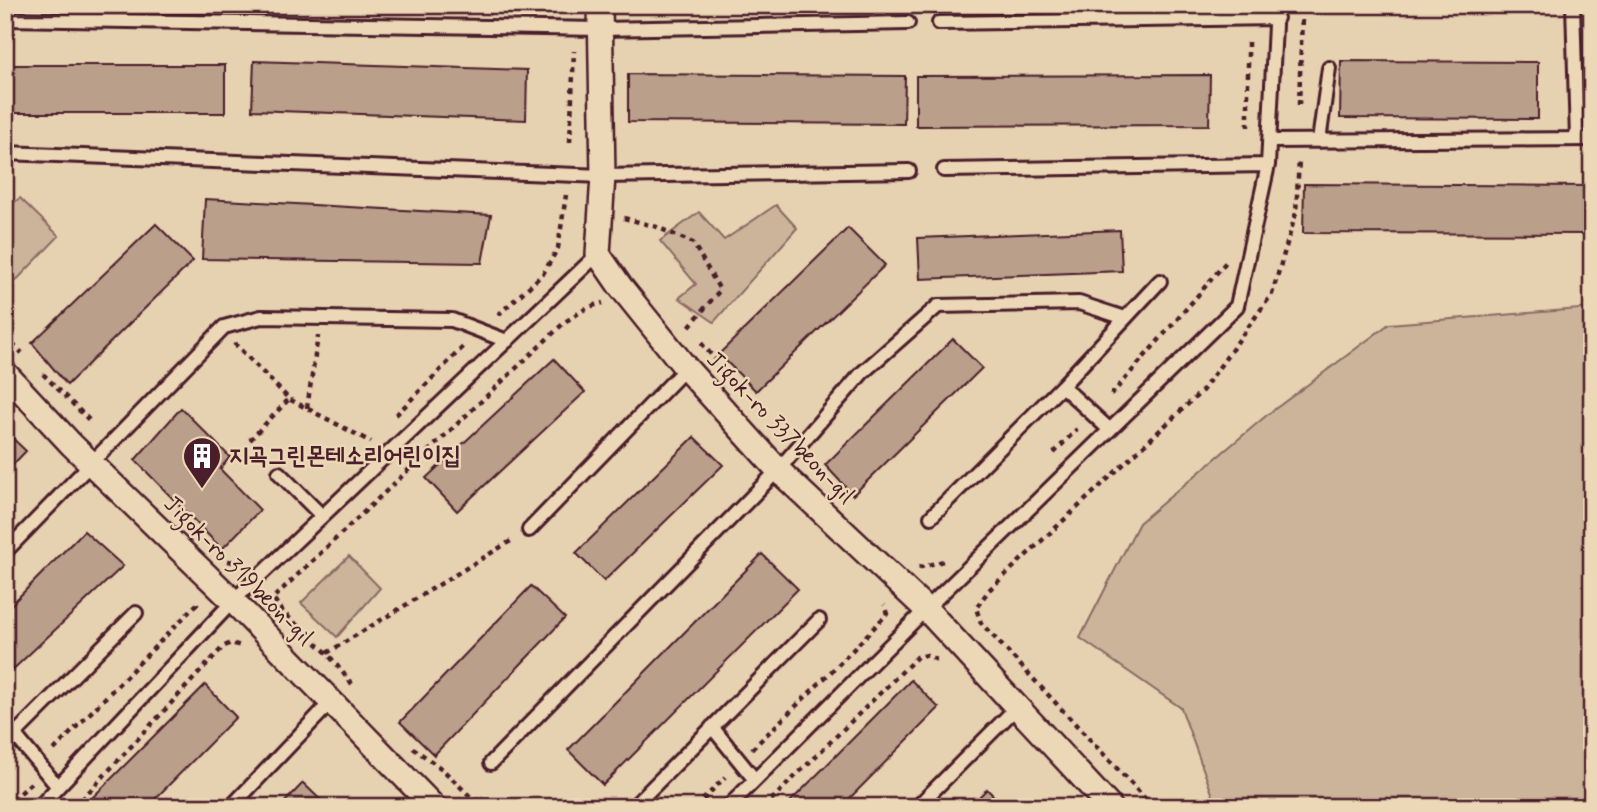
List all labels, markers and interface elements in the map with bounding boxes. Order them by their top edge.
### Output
street label: Jigok-ro 337beon-gil [697,345,861,513]
building icon: 지곡그린몬테소리어린이집 [181,435,223,490]
place label: 지곡그린몬테소리어린이집 [229,441,461,472]
street label: Jigok-ro 319beon-gil [154,489,320,655]

